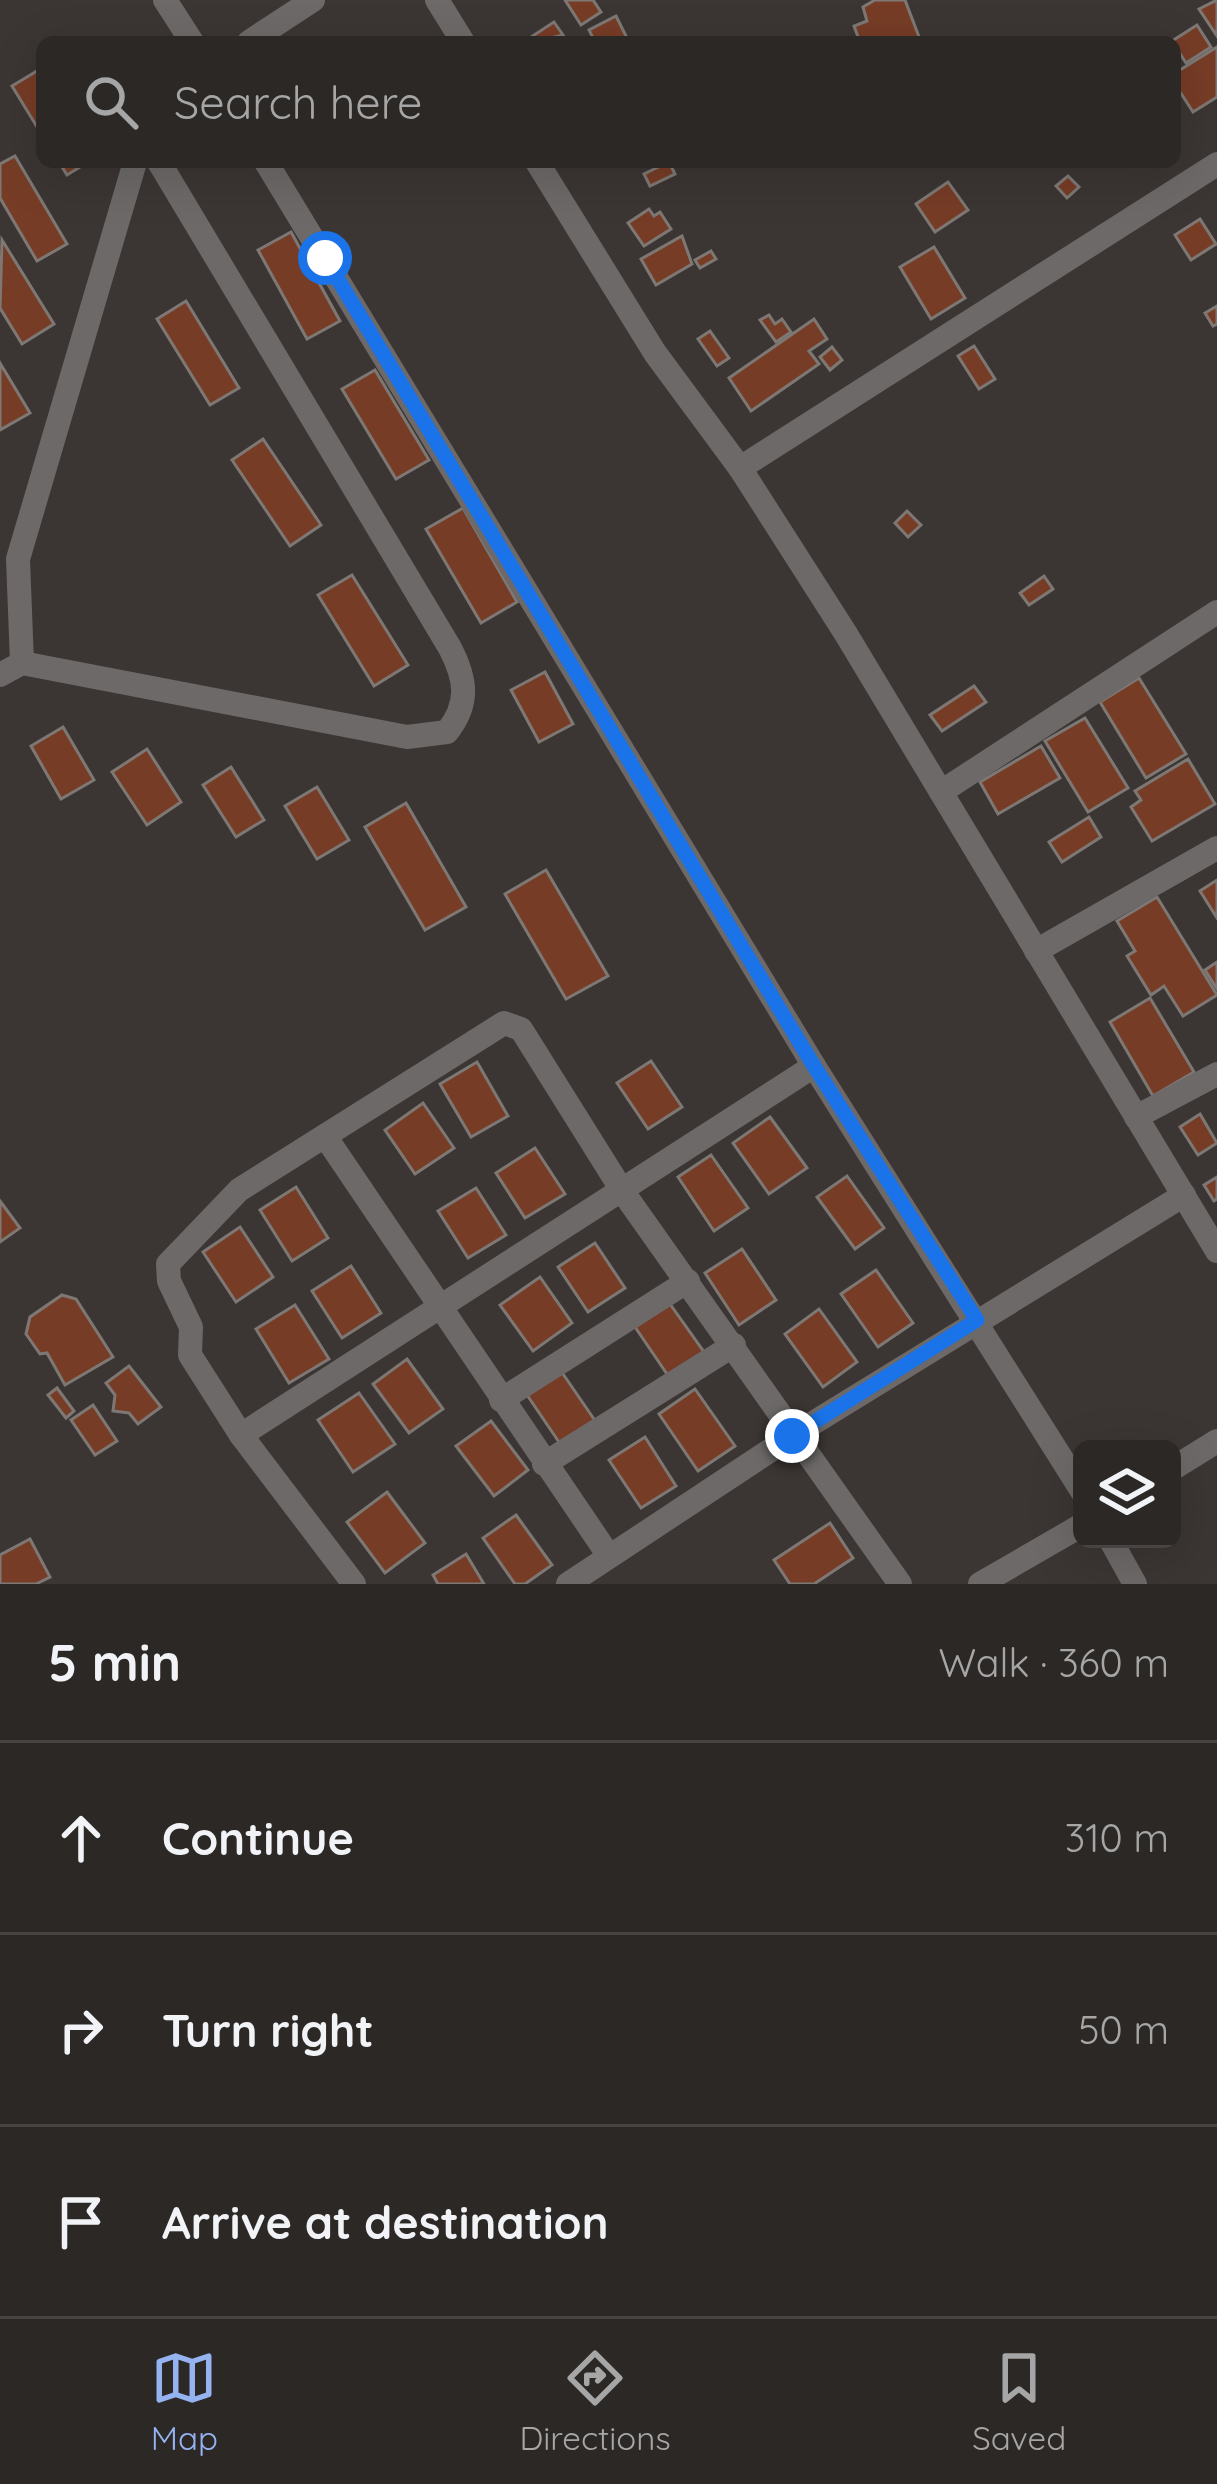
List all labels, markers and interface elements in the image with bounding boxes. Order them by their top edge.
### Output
search box [36,36,1181,168]
icon: search [78,69,144,135]
text: Search here [174,74,422,130]
route start [298,231,352,285]
route end [765,1409,819,1463]
map controls [1073,1440,1181,1548]
button: layers [1073,1440,1181,1548]
text: 5 min [48,1630,181,1694]
text: Walk · 360 m [938,1638,1169,1687]
icon: ahead [48,1805,114,1871]
text: Continue [162,1810,354,1866]
text: 310 m [1065,1813,1169,1862]
icon: right [48,1997,114,2063]
text: Turn right [162,2002,374,2058]
text: 50 m [1078,2005,1169,2054]
icon: arrive [48,2189,114,2255]
text: Arrive at destination [162,2194,608,2250]
tab: Map [151,2345,218,2458]
tab: Directions [519,2345,671,2458]
tab: Saved [972,2345,1066,2458]

